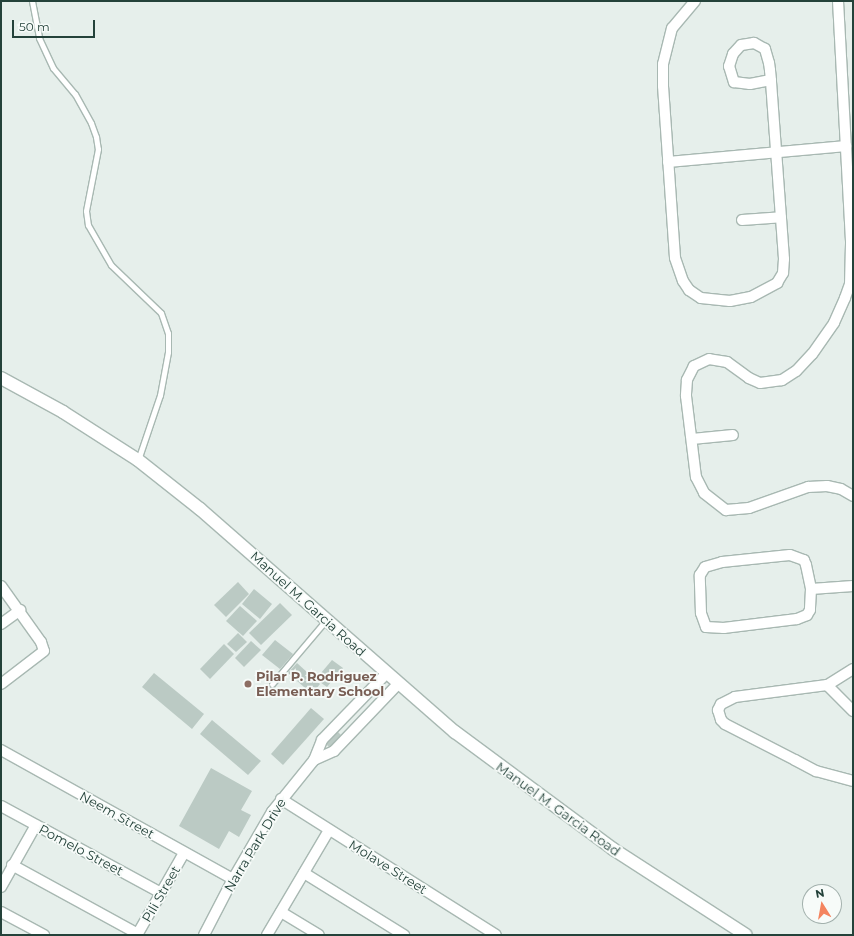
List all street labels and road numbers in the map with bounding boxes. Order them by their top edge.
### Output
street label: Manuel M. Garcia Road [247,548,369,660]
street label: Manuel M. Garcia Road [493,759,623,859]
street label: Neem Street [77,788,157,842]
street label: Narra Park Drive [221,795,289,895]
street label: Pomelo Street [36,821,126,879]
street label: Molave Street [346,837,430,897]
street label: Pili Street [139,863,183,925]

